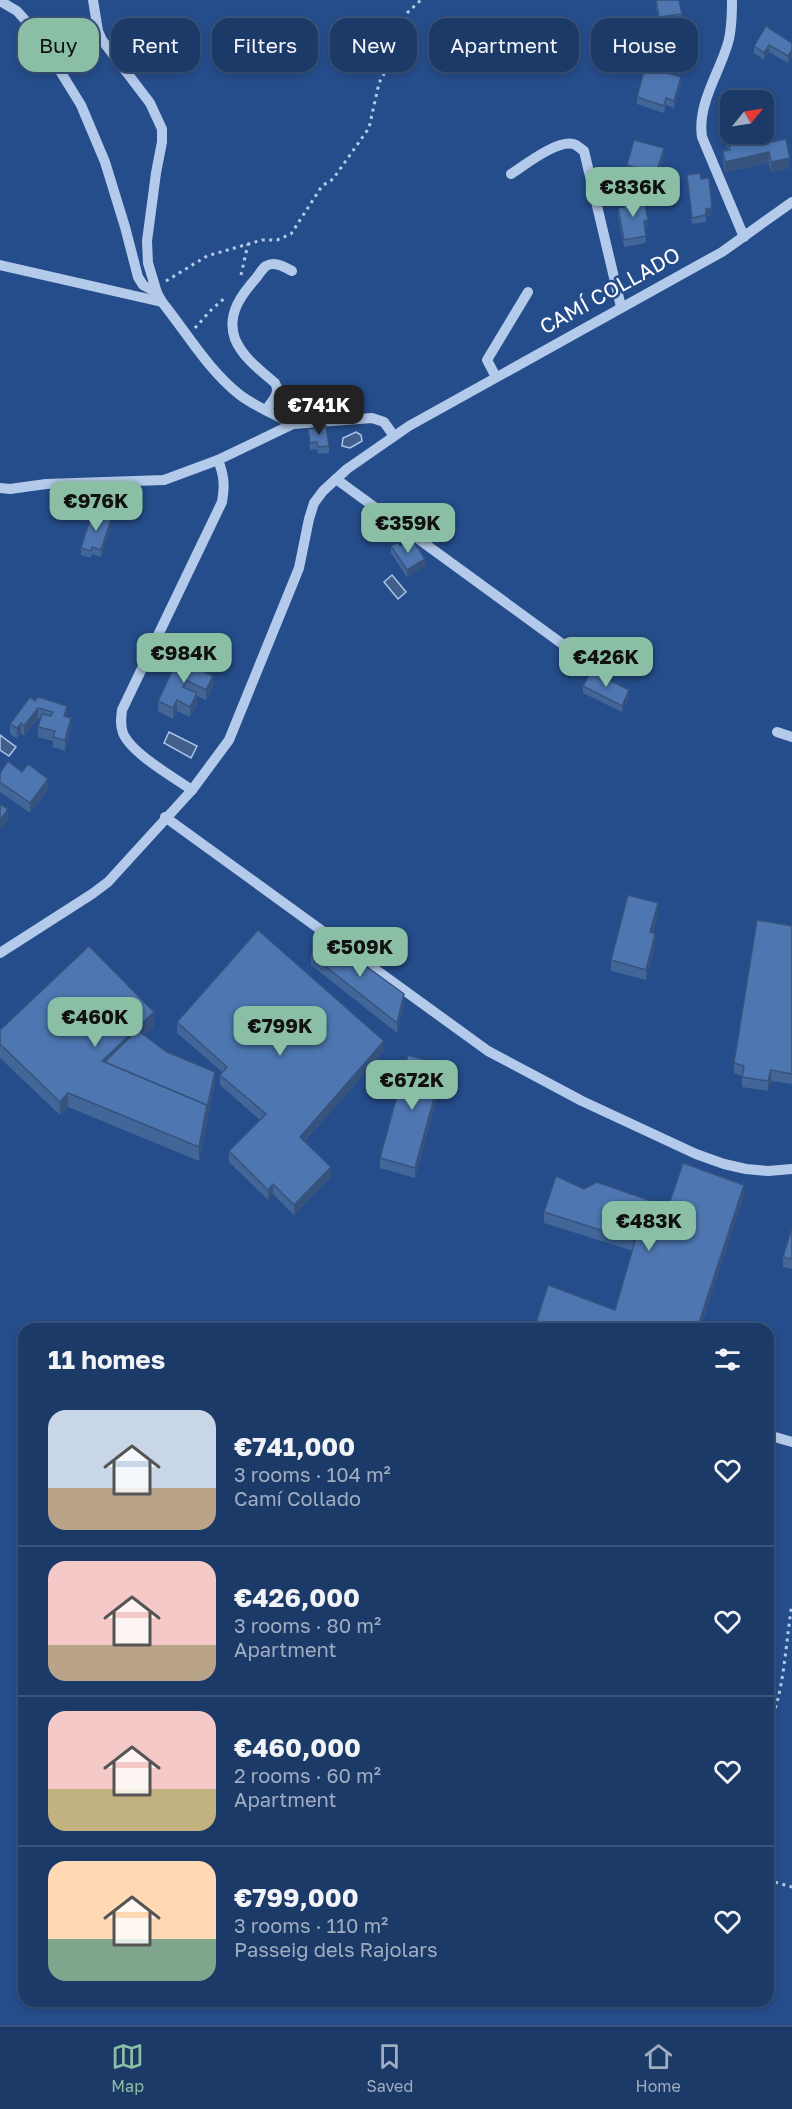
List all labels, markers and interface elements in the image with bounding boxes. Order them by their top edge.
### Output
chip: Buy [18,18,99,72]
chip: Rent [111,18,200,72]
chip: Filters [212,18,318,72]
chip: New [330,18,417,72]
chip: Apartment [429,18,579,72]
chip: House [591,18,698,72]
north arrow [720,90,774,144]
map controls [720,90,774,144]
pin: €836K [591,167,675,218]
text: €836K [600,174,666,198]
street label: CAMÍ COLLADO [535,241,684,339]
pin: €741K [277,385,361,436]
text: €741K [288,392,350,416]
pin: €976K [54,481,138,532]
text: €976K [64,488,128,512]
pin: €359K [366,503,450,554]
text: €359K [375,510,441,534]
pin: €984K [142,633,226,684]
pin: €426K [564,637,648,688]
text: €984K [151,640,217,664]
text: €426K [573,644,639,668]
pin: €509K [318,927,402,978]
text: €509K [327,934,393,958]
pin: €460K [53,997,137,1048]
text: €460K [62,1004,128,1028]
pin: €799K [238,1006,322,1057]
text: €799K [248,1013,312,1037]
pin: €672K [370,1060,454,1111]
text: €672K [380,1067,444,1091]
pin: €483K [607,1201,691,1252]
text: €483K [616,1208,682,1232]
icon: filters [711,1343,744,1376]
text: 11 homes [48,1344,165,1375]
text: €741,000 [234,1431,355,1462]
icon: home [96,1434,168,1506]
icon: heart [711,1454,744,1487]
text: 3 rooms · 104 m² [234,1462,391,1486]
text: Camí Collado [234,1486,361,1510]
text: €426,000 [234,1582,360,1613]
icon: home [96,1585,168,1657]
icon: heart [711,1605,744,1638]
text: 3 rooms · 80 m² [234,1613,381,1637]
text: Apartment [234,1637,337,1661]
text: €460,000 [234,1732,361,1763]
icon: home [96,1735,168,1807]
icon: heart [711,1755,744,1788]
text: 2 rooms · 60 m² [234,1763,381,1787]
text: Apartment [234,1787,337,1811]
text: €799,000 [234,1882,359,1913]
icon: home [96,1885,168,1957]
icon: heart [711,1905,744,1938]
text: 3 rooms · 110 m² [234,1913,388,1937]
text: Passeig dels Rajolars [234,1937,438,1961]
tab: Map [111,2040,144,2096]
tab: Saved [367,2040,413,2096]
tab: Home [636,2040,681,2096]

